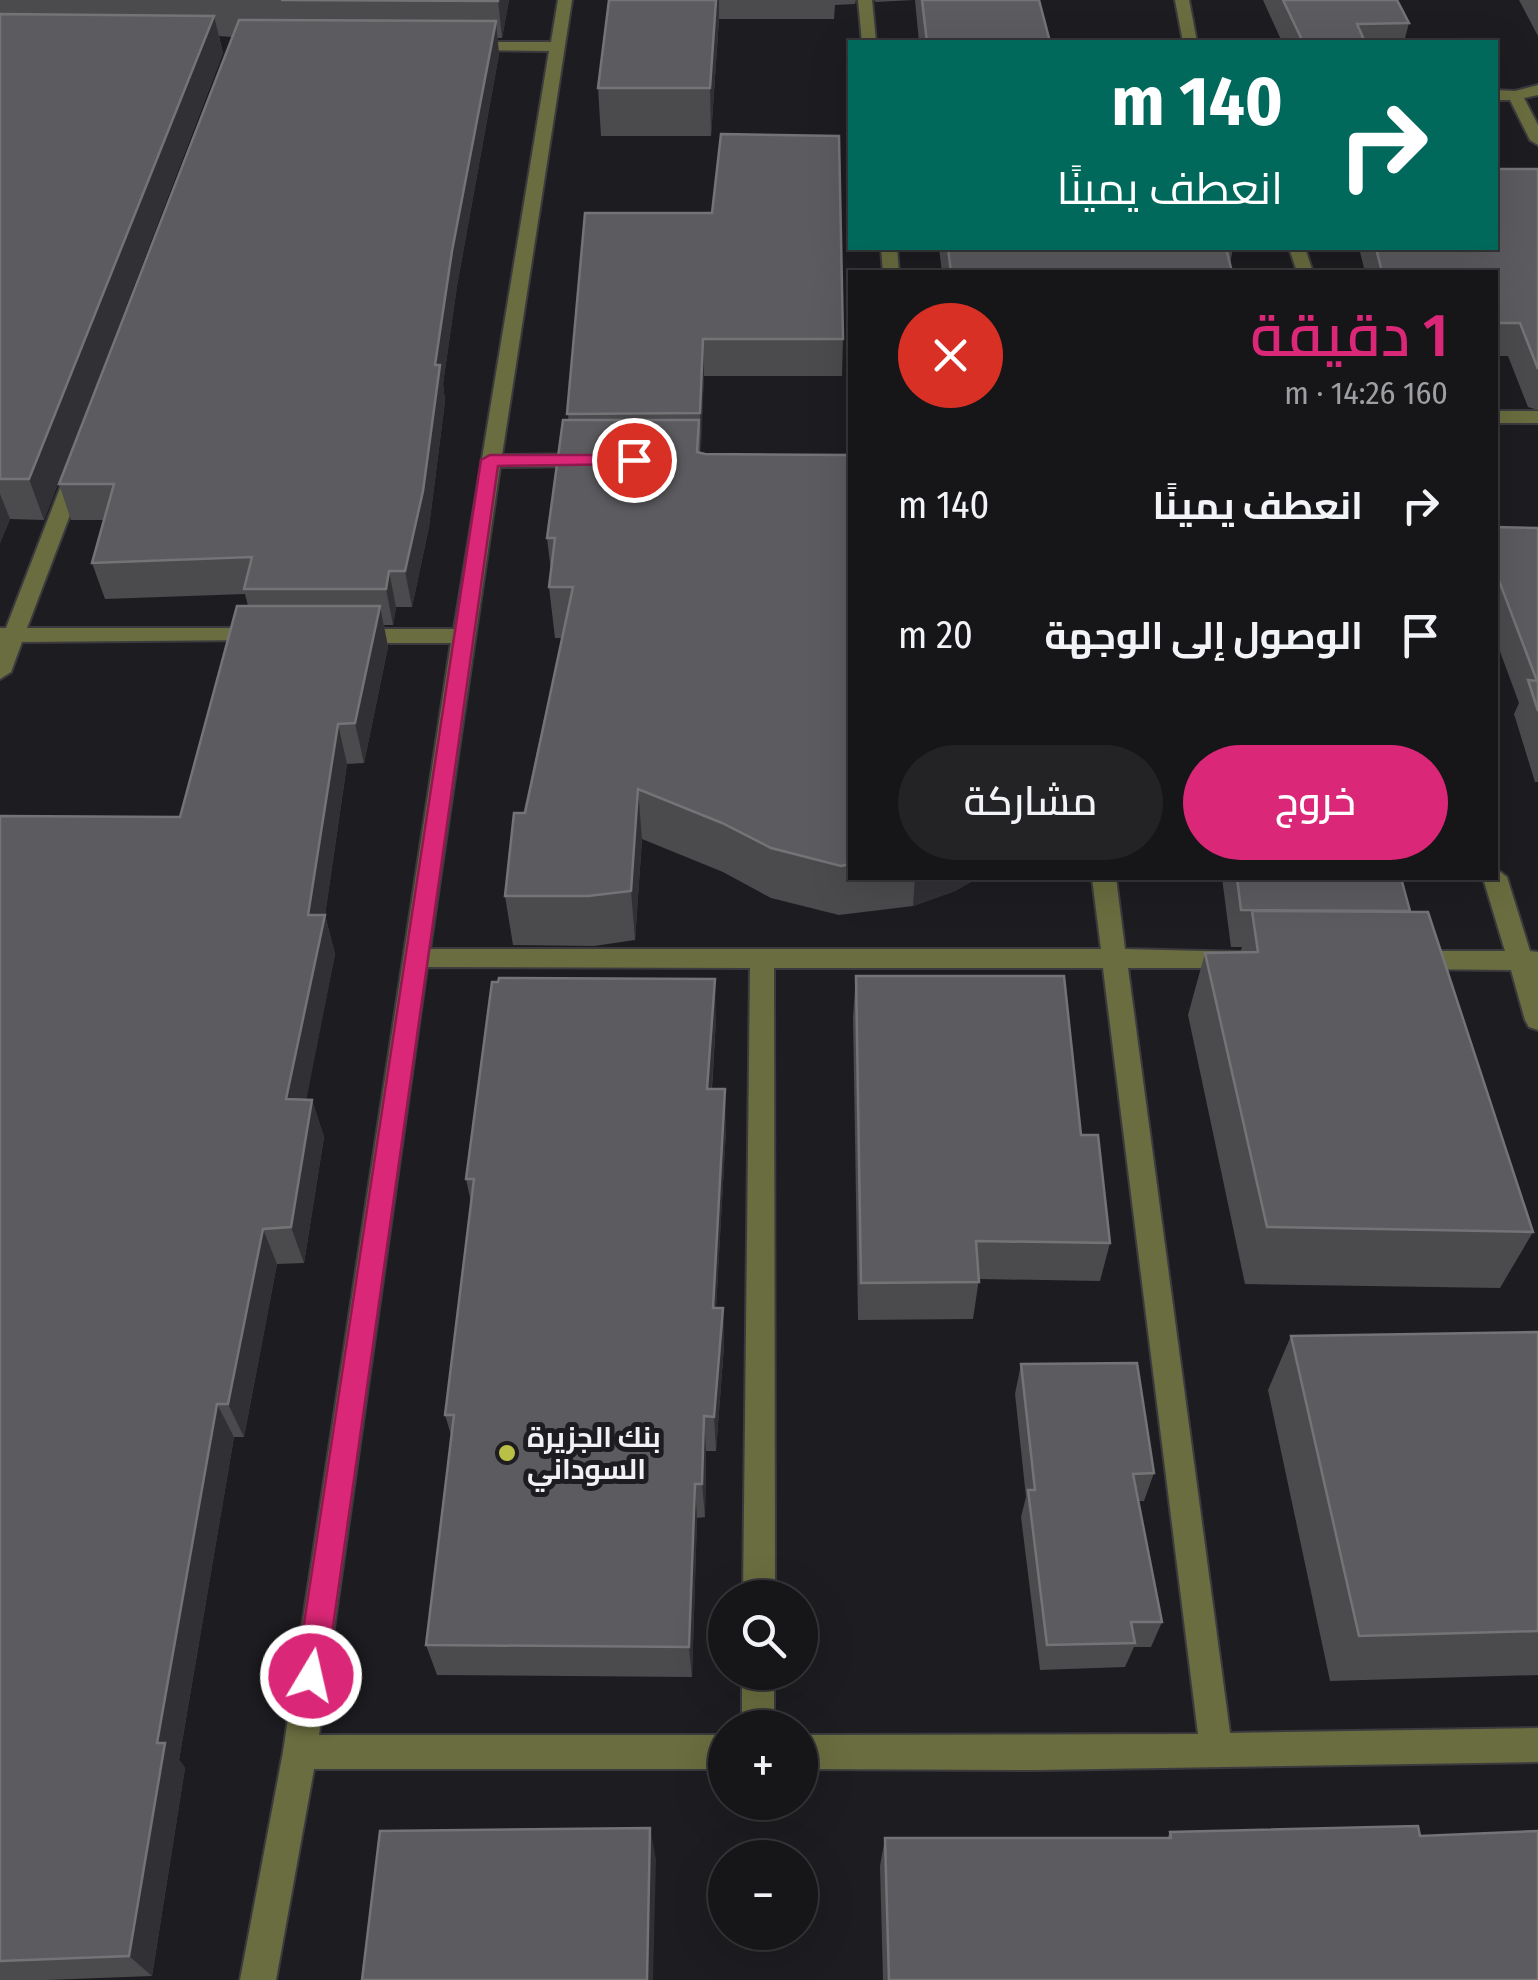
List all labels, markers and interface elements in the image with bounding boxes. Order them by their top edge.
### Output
text: 140 m [1111,60,1283,144]
icon: right [1318,80,1448,210]
text: انعطف يمينًا [1056,162,1283,216]
text: 1 دقيقة [1250,300,1448,372]
button: close [898,303,1003,408]
text: 160 m · 14:26 [1284,374,1448,412]
pin [592,418,677,503]
icon: arrive [607,433,662,488]
icon: right [1393,478,1448,533]
text: 140 m [898,482,989,528]
text: انعطف يمينًا [1153,483,1363,529]
icon: arrive [1393,608,1448,663]
text: 20 m [898,612,973,658]
text: الوصول إلى الوجهة [1044,613,1363,659]
button: مشاركة [898,745,1163,860]
button: خروج [1183,745,1448,860]
place label: بنك الجزيرة السوداني [527,1421,661,1492]
marker: بنك الجزيرة السوداني [496,1442,518,1464]
map controls [708,1580,818,1950]
button: search [708,1580,818,1690]
position arrow [259,1624,363,1728]
button: + [708,1710,818,1820]
button: − [708,1840,818,1950]

